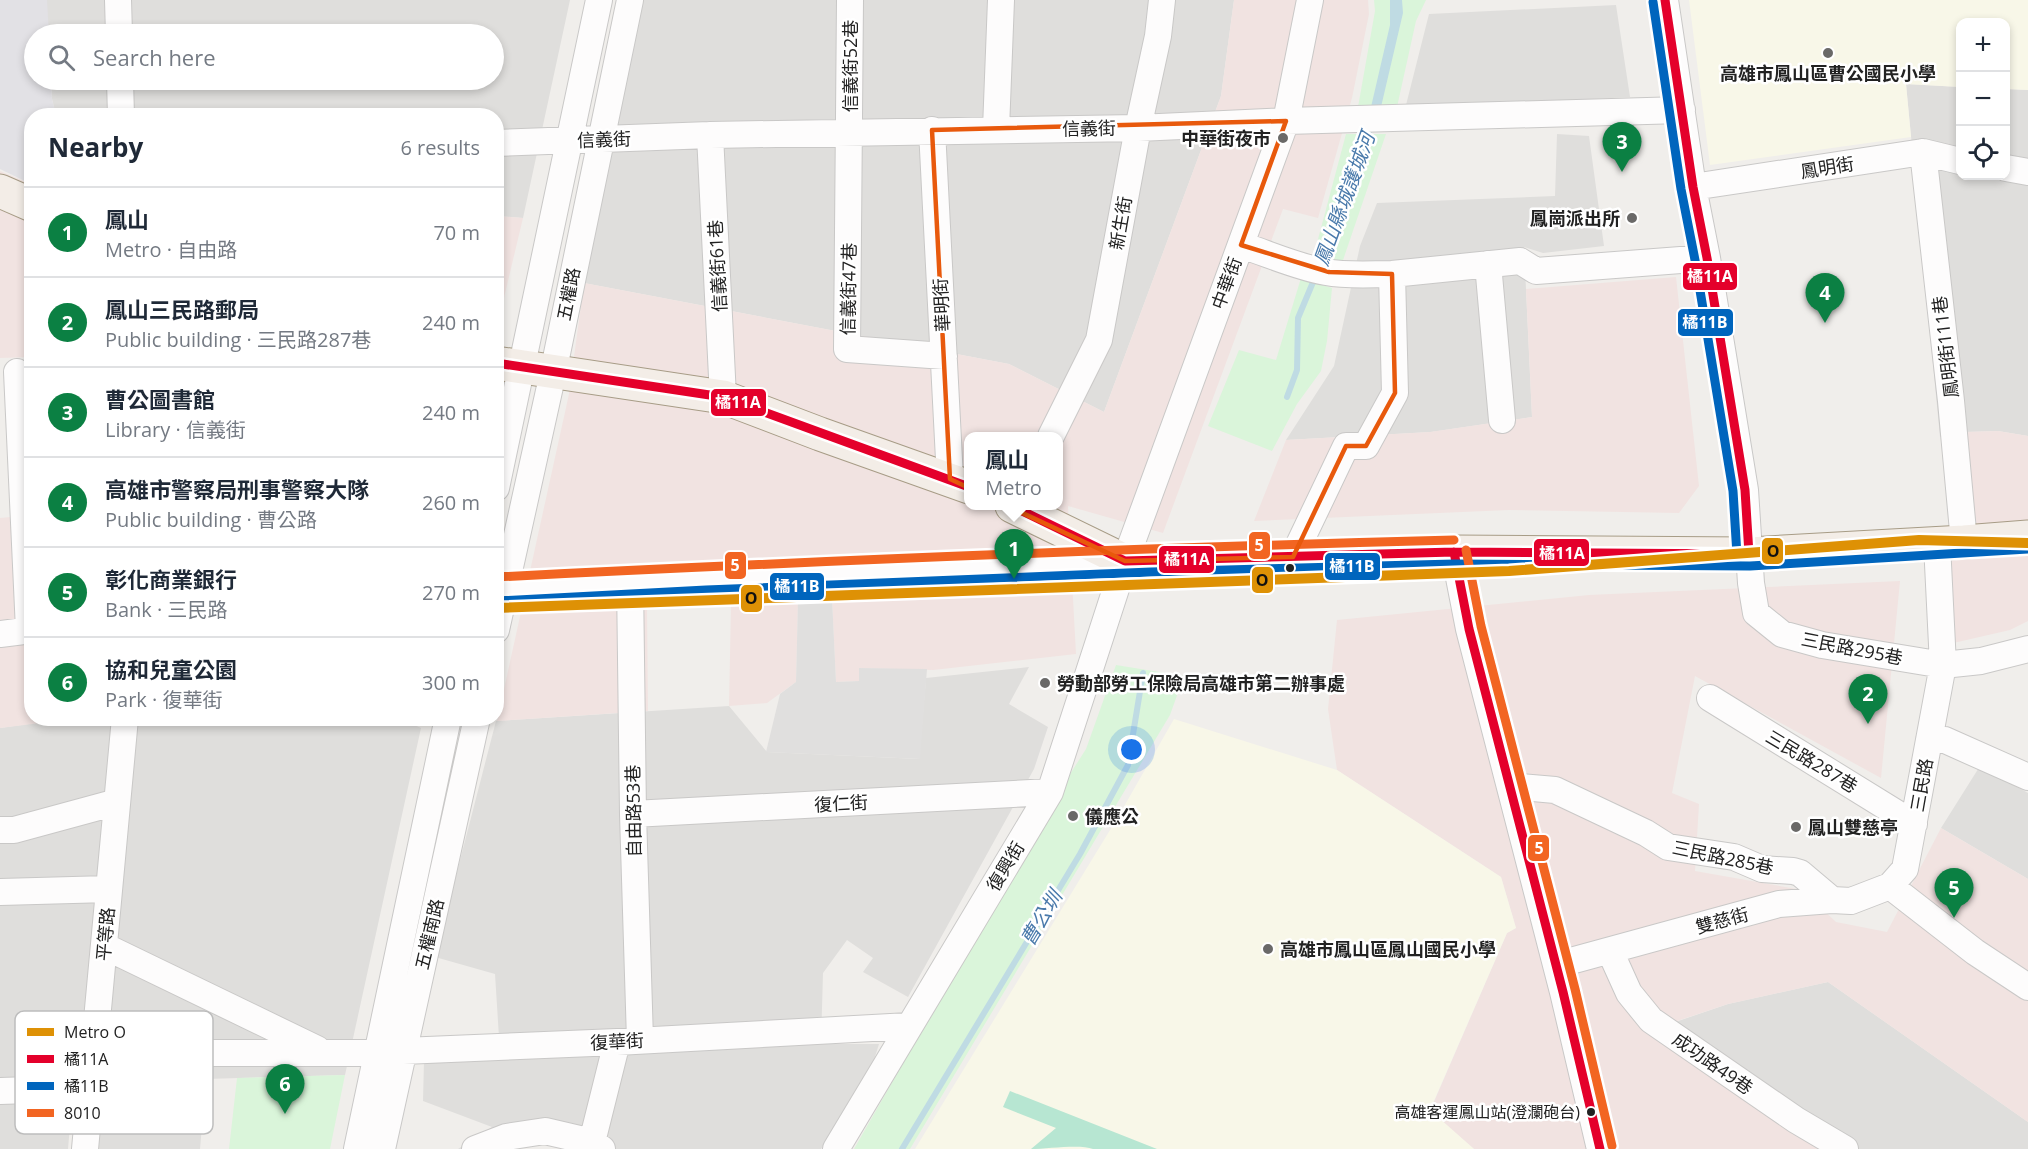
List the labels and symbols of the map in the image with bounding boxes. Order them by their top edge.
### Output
street label: 信義街52巷 [838,20,862,112]
marker: 高雄市鳳山區曹公國民小學 [1821,46,1835,60]
place label: 高雄市鳳山區曹公國民小學 [1720,61,1936,85]
street label: 信義街 [1062,116,1116,140]
pin: 3 [1602,122,1642,172]
water label: 鳳山縣城護城河 [1307,125,1382,269]
street label: 信義街 [577,126,631,152]
place label: 中華街夜市 [1181,126,1271,150]
marker: 中華街夜市 [1276,131,1290,145]
street label: 鳳明街 [1798,151,1856,183]
street label: 新生街 [1103,194,1137,252]
place label: 鳳崗派出所 [1530,206,1620,230]
marker: 鳳崗派出所 [1625,211,1639,225]
street label: 信義街61巷 [703,219,731,313]
street label: 信義街47巷 [835,243,861,335]
street label: 中華街 [1205,254,1247,312]
line badge: 橘11A [1682,262,1738,291]
street label: 五權路 [551,265,585,323]
text: 橘11A [1686,265,1734,287]
pin: 4 [1806,274,1844,323]
street label: 華明街 [928,277,954,333]
street label: 鳳明街111巷 [1927,294,1963,400]
line badge: 橘11B [1677,308,1734,337]
text: 橘11B [1681,311,1728,333]
line badge: 橘11A [710,388,767,417]
text: 橘11A [714,391,762,413]
pin: 1 [994,530,1034,579]
line badge: 5 [1248,531,1271,560]
text: 5 [1254,534,1264,556]
line badge: O [1761,537,1784,565]
line badge: 橘11A [1533,538,1590,567]
text: O [1767,540,1779,562]
text: 橘11A [1538,542,1586,564]
line badge: 橘11A [1158,545,1215,574]
text: 橘11A [1163,548,1211,570]
line badge: 5 [724,551,747,580]
line badge: 橘11B [1324,552,1381,581]
text: 5 [730,554,740,576]
text: 橘11B [1328,555,1375,577]
unlabelled marker [1284,562,1296,574]
line badge: O [1251,566,1274,594]
text: O [1256,569,1268,591]
line badge: 橘11B [769,572,825,601]
text: 橘11B [773,575,820,597]
line badge: O [740,584,763,613]
text: O [745,587,757,609]
street label: 三民路295巷 [1799,626,1905,670]
place label: 勞動部勞工保險局高雄市第二辦事處 [1057,671,1345,695]
pin: 2 [1848,674,1888,724]
marker: 勞動部勞工保險局高雄市第二辦事處 [1038,676,1052,690]
street label: 三民路287巷 [1762,724,1862,798]
your location [1117,735,1146,764]
street label: 三民路 [1904,756,1938,814]
street label: 自由路53巷 [620,765,646,857]
street label: 復仁街 [813,790,869,816]
place label: 儀應公 [1085,804,1139,828]
marker: 儀應公 [1066,809,1080,823]
place label: 鳳山雙慈亭 [1808,815,1898,839]
marker: 鳳山雙慈亭 [1789,820,1803,834]
line badge: 5 [1527,834,1550,862]
street label: 三民路285巷 [1670,835,1776,879]
street label: 復興街 [981,837,1029,895]
text: 5 [1534,837,1544,859]
pin: 5 [1934,868,1974,918]
water label: 曹公圳 [1014,883,1070,951]
street label: 五權南路 [409,896,449,972]
street label: 雙慈街 [1693,901,1751,939]
street label: 平等路 [91,906,119,962]
place label: 高雄市鳳山區鳳山國民小學 [1280,937,1496,961]
marker: 高雄市鳳山區鳳山國民小學 [1261,942,1275,956]
legend [15,1011,213,1134]
text: Metro O [64,1021,126,1043]
street label: 成功路49巷 [1668,1027,1758,1099]
street label: 復華街 [589,1028,645,1054]
text: 橘11A [64,1048,109,1070]
pin: 6 [266,1064,304,1114]
text: 橘11B [64,1075,109,1097]
place label: 高雄客運鳳山站(澄瀾砲台) [1395,1101,1580,1123]
text: 8010 [64,1102,101,1124]
marker: 高雄客運鳳山站(澄瀾砲台) [1585,1106,1597,1118]

